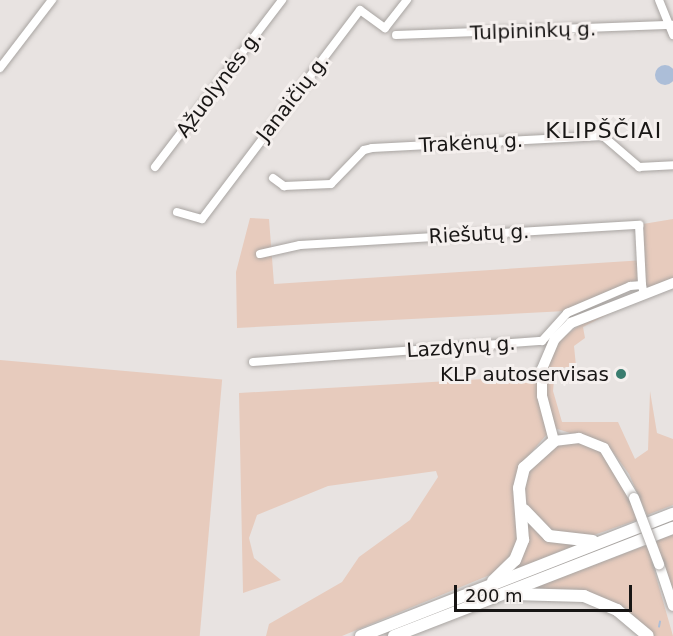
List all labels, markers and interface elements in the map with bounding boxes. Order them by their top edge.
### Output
street label: Tulpininkų g. [469,17,597,45]
street label: Ąžuolynės g. [171,26,267,142]
street label: Janaičių g. [252,50,334,146]
district label: KLIPŠČIAI [545,118,663,144]
street label: Trakėnų g. [418,128,524,158]
street label: Riešutų g. [428,219,530,249]
street label: Lazdynų g. [406,331,516,363]
place label: KLP autoservisas [440,362,609,386]
marker: KLP autoservisas [614,367,628,381]
scale bar [457,573,636,611]
text: 200 m [465,585,523,606]

